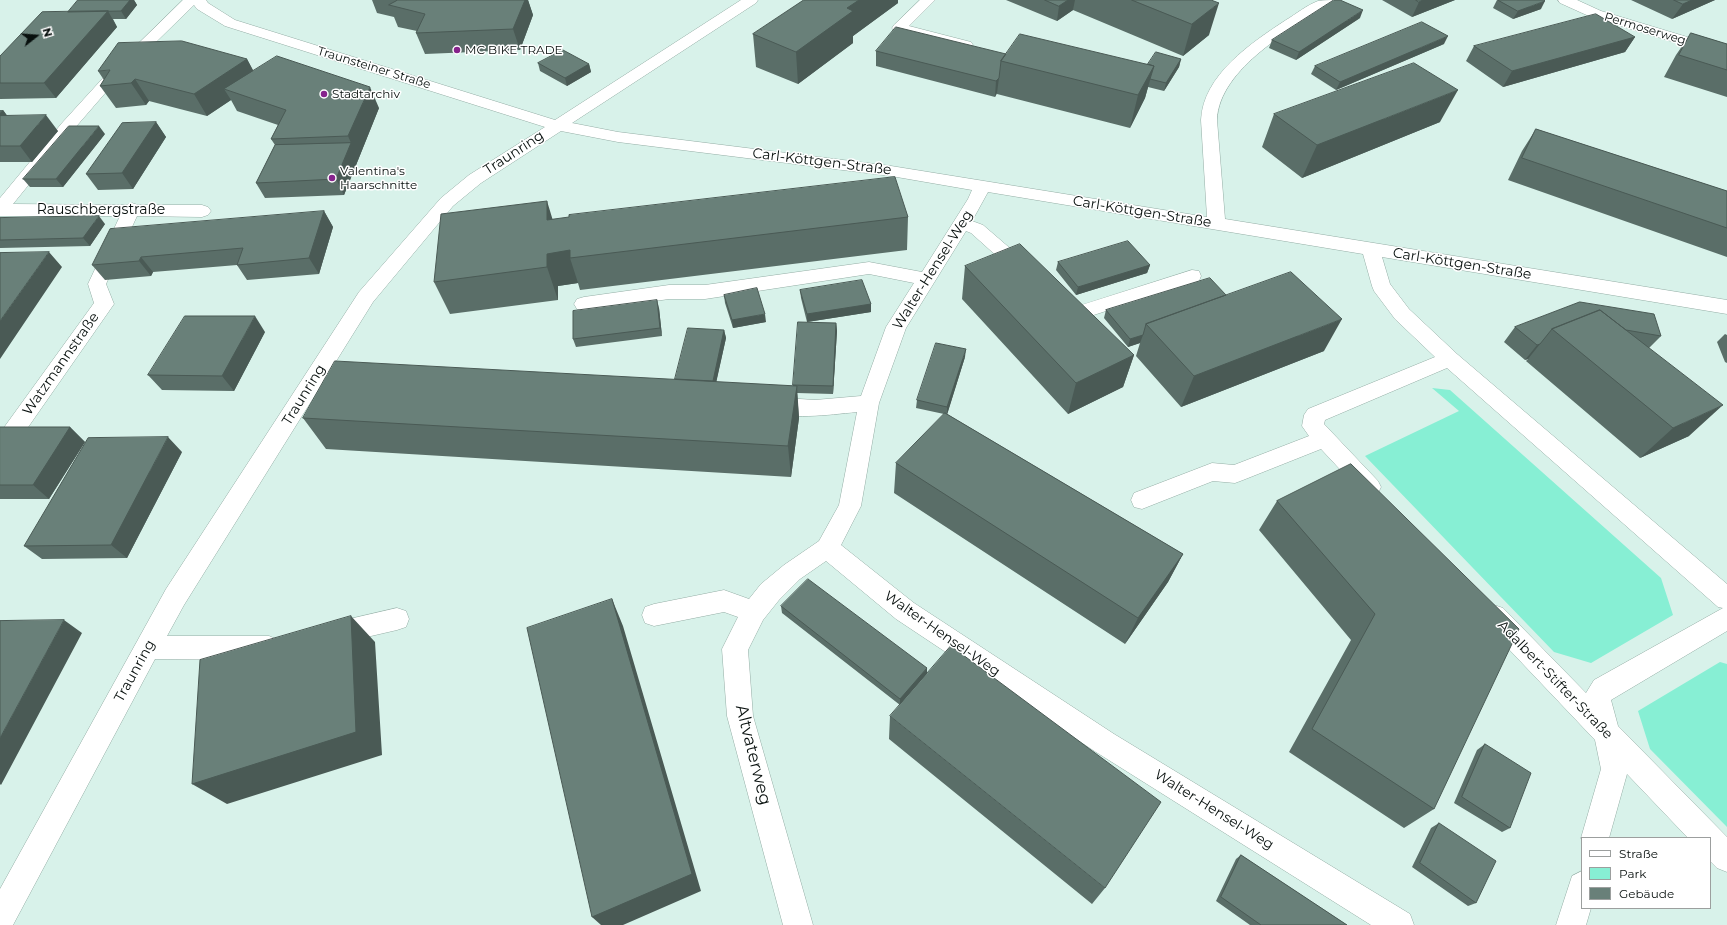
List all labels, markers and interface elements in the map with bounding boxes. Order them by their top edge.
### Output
street label: Permoserweg [1602,10,1688,48]
north arrow [16,16,56,56]
text: N [39,26,55,39]
place label: MC BIKE TRADE [465,43,563,57]
street label: Traunsteiner Straße [316,44,432,92]
marker: MC BIKE TRADE [452,45,462,55]
place label: Stadtarchiv [332,87,400,101]
marker: Stadtarchiv [319,89,329,99]
street label: Traunring [481,127,547,179]
street label: Carl-Köttgen-Straße [751,145,893,179]
place label: Valentina's Haarschnitte [340,164,417,192]
marker: Valentina's Haarschnitte [327,173,337,183]
street label: Carl-Köttgen-Straße [1072,193,1212,231]
street label: Rauschbergstraße [37,202,165,218]
street label: Walter-Hensel-Weg [889,207,977,333]
street label: Carl-Köttgen-Straße [1392,245,1532,283]
street label: Watzmannstraße [19,309,103,419]
street label: Traunring [279,362,329,428]
street label: Walter-Hensel-Weg [881,588,1003,680]
street label: Adalbert-Stifter-Straße [1494,617,1616,743]
street label: Traunring [111,637,159,705]
street label: Altvaterweg [731,703,775,807]
street label: Walter-Hensel-Weg [1151,766,1277,854]
legend [1581,837,1711,909]
text: Straße [1619,846,1658,861]
text: Park [1619,866,1646,881]
text: Gebäude [1619,886,1674,901]

